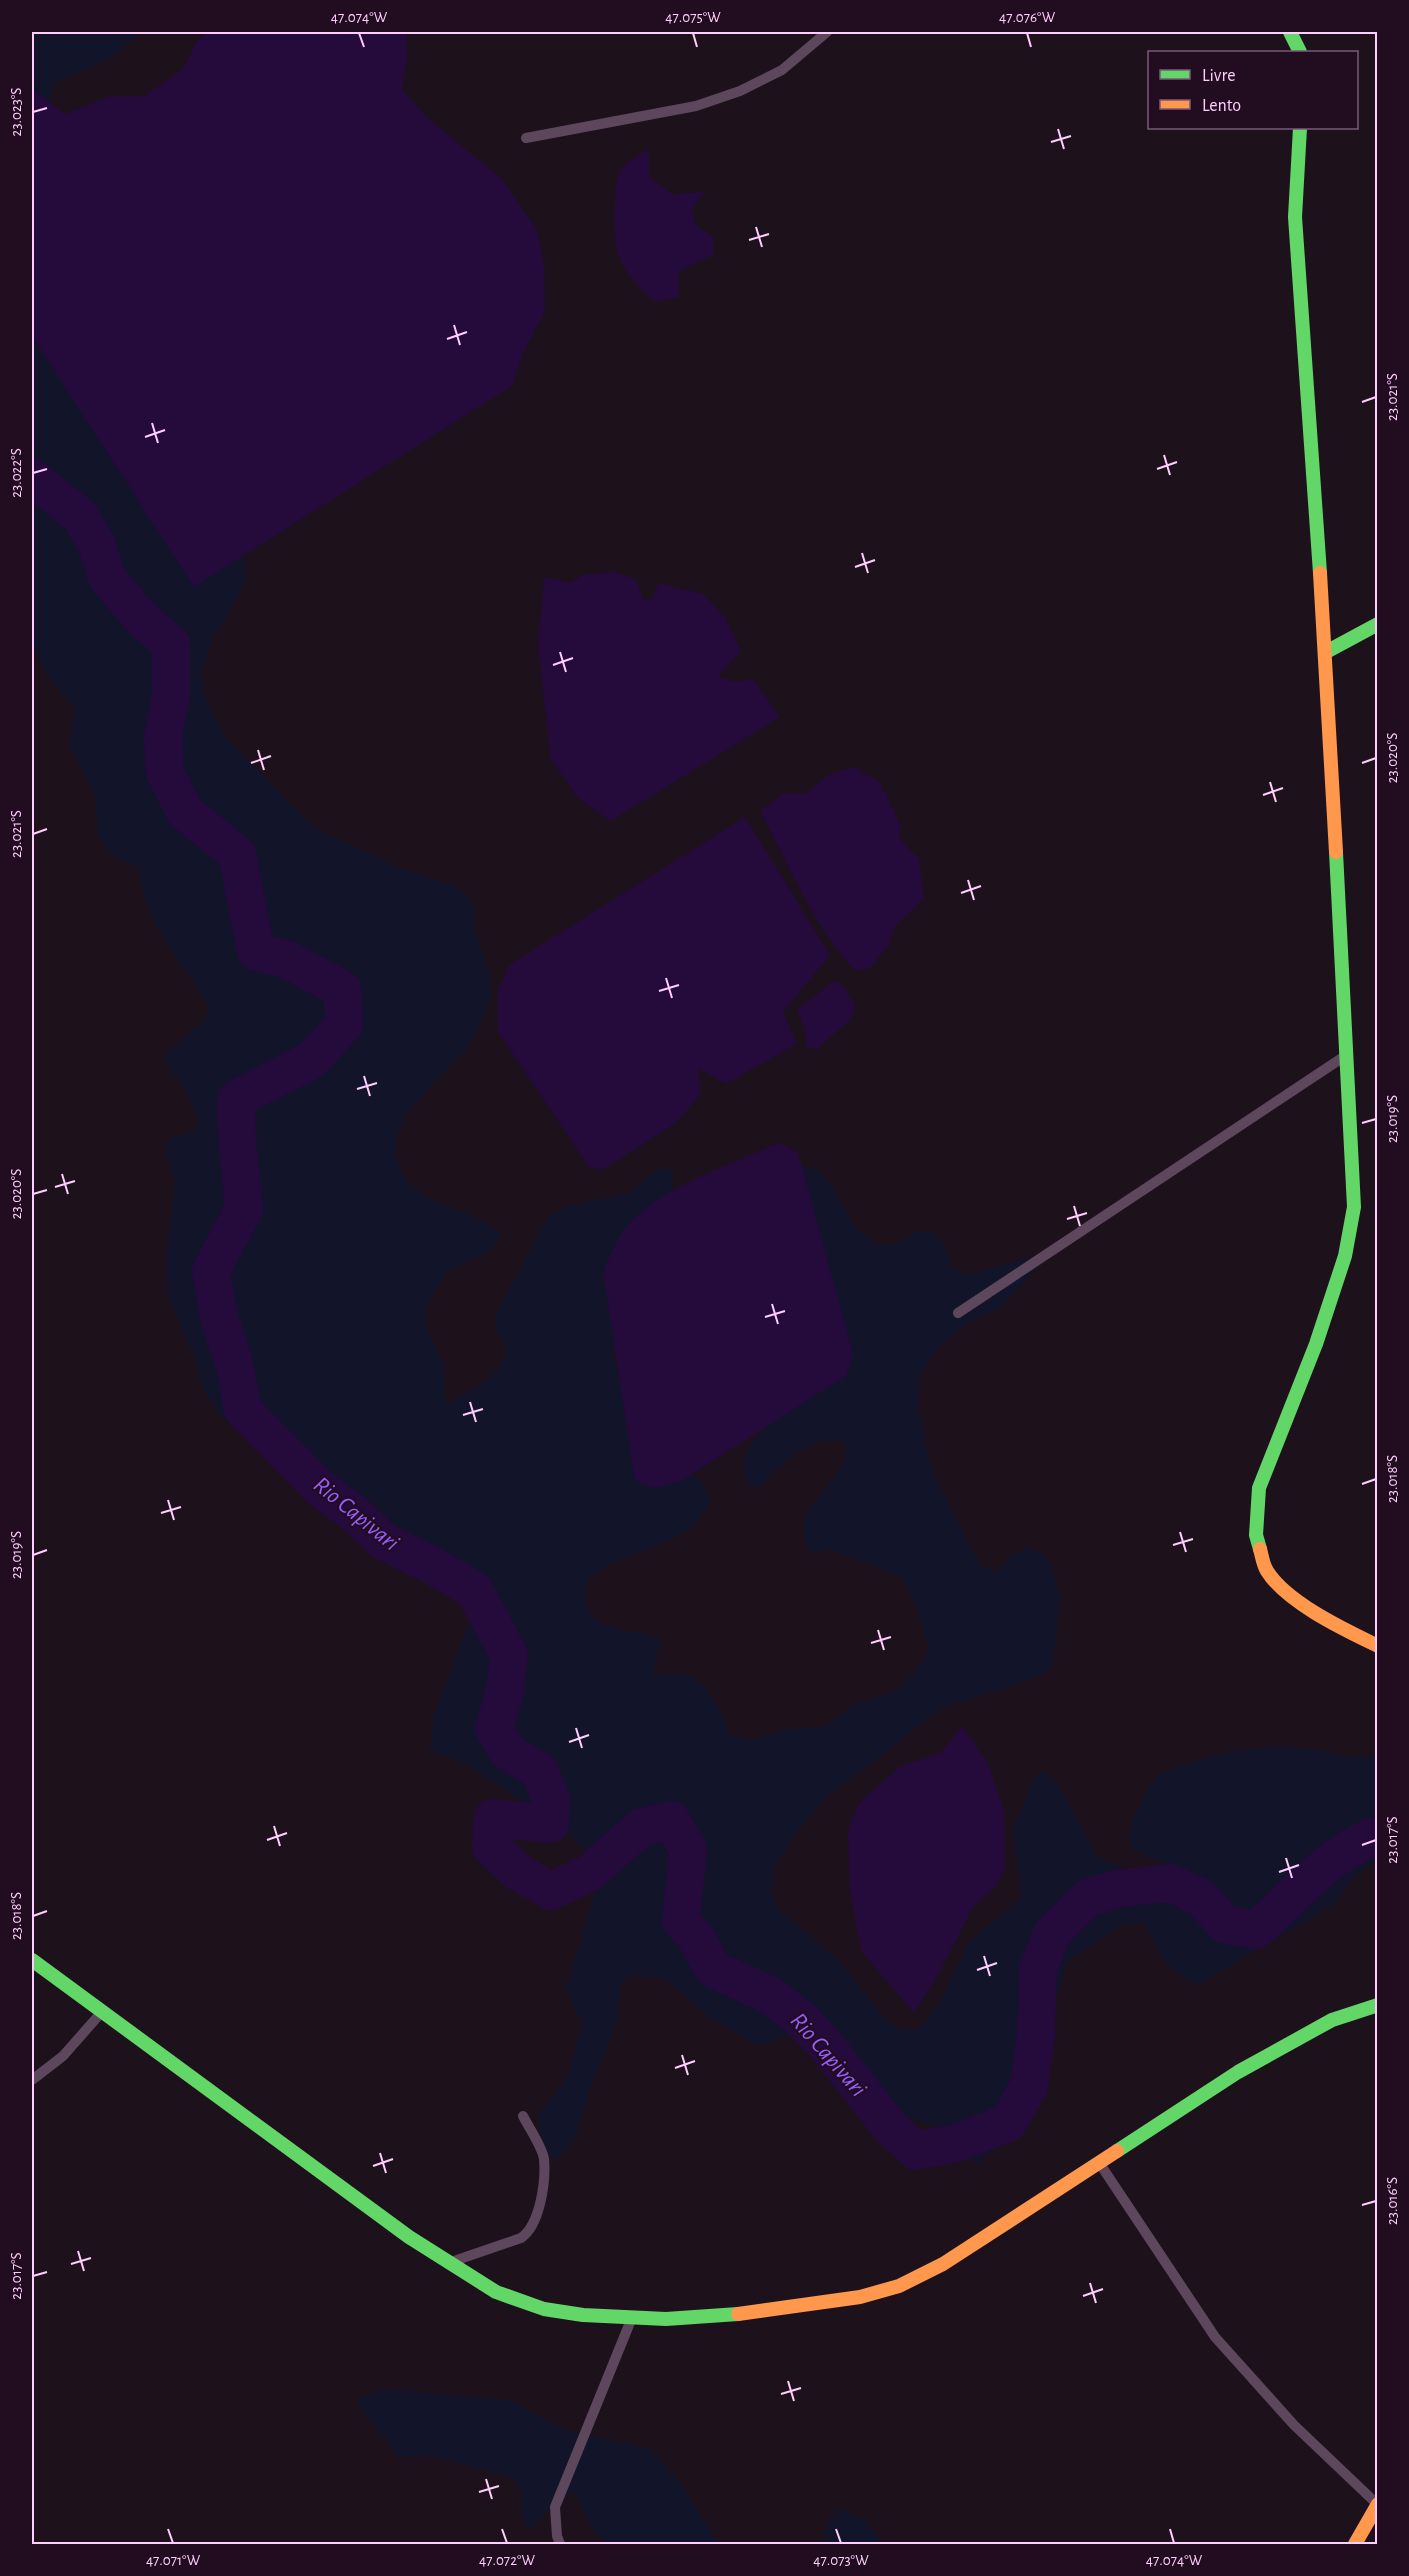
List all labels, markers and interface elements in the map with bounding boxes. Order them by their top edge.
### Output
text: 47.074°W [331,10,388,25]
text: 47.075°W [665,10,721,25]
text: 47.076°W [999,10,1056,25]
legend [1148,51,1358,129]
text: Livre [1202,67,1236,85]
text: 23.023°S [9,88,24,136]
text: Lento [1202,97,1241,115]
text: 23.021°S [1385,373,1400,421]
text: 23.022°S [9,448,24,498]
text: 23.020°S [1385,733,1400,783]
text: 23.021°S [9,810,24,858]
text: 23.019°S [1385,1095,1400,1143]
text: 23.020°S [9,1169,24,1219]
text: 23.018°S [1385,1455,1400,1503]
water label: Rio Capivari [309,1473,403,1555]
text: 23.019°S [9,1531,24,1579]
text: 23.017°S [1385,1816,1400,1864]
text: 23.018°S [9,1892,24,1940]
water label: Rio Capivari [785,2009,871,2101]
text: 23.016°S [1385,2177,1400,2225]
text: 23.017°S [9,2252,24,2300]
text: 47.071°W [146,2553,201,2568]
text: 47.072°W [479,2553,536,2568]
text: 47.073°W [813,2553,869,2568]
text: 47.074°W [1146,2553,1203,2568]

